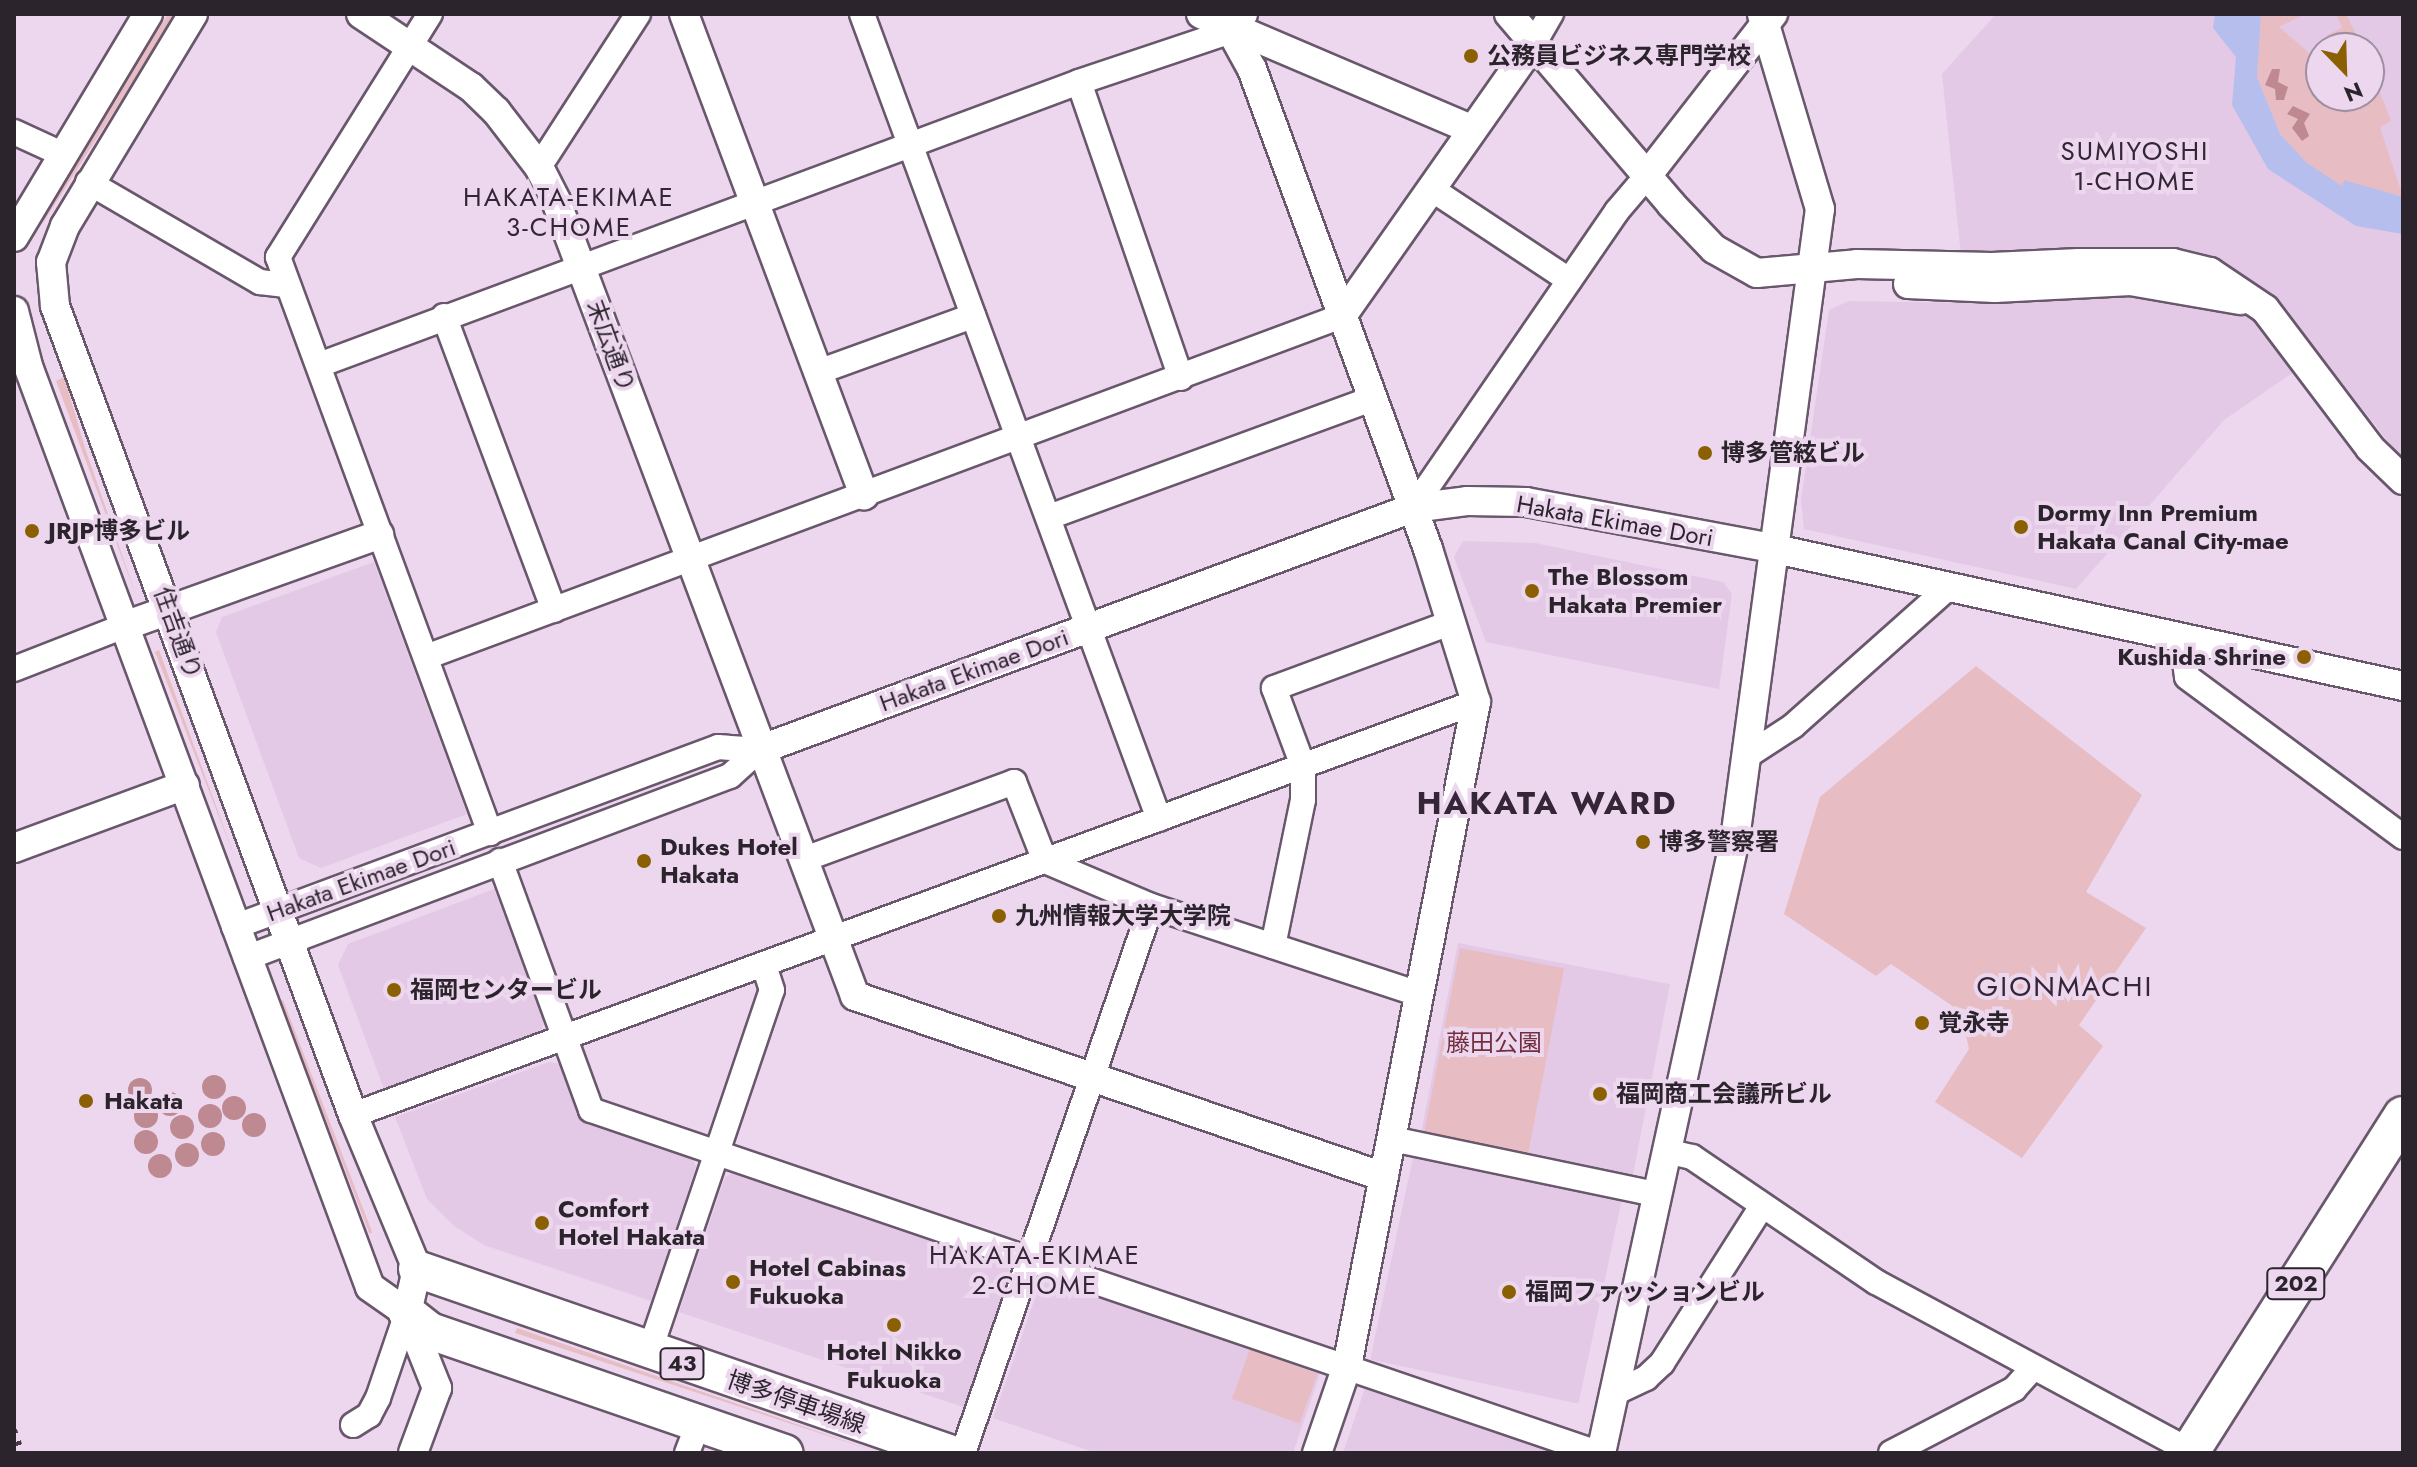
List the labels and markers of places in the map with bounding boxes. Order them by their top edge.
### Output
place label: 公務員ビジネス専門学校 [1487,42,1751,70]
marker: 公務員ビジネス専門学校 [1462,47,1480,65]
place label: 博多管絃ビル [1721,439,1865,467]
marker: 博多管絃ビル [1696,444,1714,462]
place label: Dormy Inn Premium Hakata Canal City-mae [2037,499,2289,555]
place label: JRJP博多ビル [48,517,190,545]
marker: Dormy Inn Premium Hakata Canal City-mae [2012,518,2030,536]
marker: JRJP博多ビル [23,522,41,540]
place label: The Blossom Hakata Premier [1548,563,1722,619]
marker: The Blossom Hakata Premier [1523,582,1541,600]
place label: Kushida Shrine [2117,643,2286,671]
marker: Kushida Shrine [2293,646,2315,668]
place label: 博多警察署 [1659,828,1779,856]
place label: Dukes Hotel Hakata [660,833,798,889]
marker: 博多警察署 [1634,833,1652,851]
marker: Dukes Hotel Hakata [635,852,653,870]
place label: 九州情報大学大学院 [1015,902,1231,930]
marker: 九州情報大学大学院 [990,907,1008,925]
place label: 福岡センタービル [410,976,602,1004]
marker: 福岡センタービル [385,981,403,999]
place label: 覚永寺 [1938,1009,2010,1037]
marker: 覚永寺 [1913,1014,1931,1032]
place label: 福岡商工会議所ビル [1616,1080,1832,1108]
marker: 福岡商工会議所ビル [1591,1085,1609,1103]
place label: Hakata [104,1087,183,1115]
marker: Hakata [75,1090,97,1112]
place label: Comfort Hotel Hakata [558,1195,705,1251]
marker: Comfort Hotel Hakata [533,1214,551,1232]
place label: Hotel Cabinas Fukuoka [749,1254,906,1310]
marker: Hotel Cabinas Fukuoka [724,1273,742,1291]
place label: 福岡ファッションビル [1525,1278,1765,1306]
marker: 福岡ファッションビル [1500,1283,1518,1301]
marker: Hotel Nikko Fukuoka [885,1316,903,1334]
place label: Hotel Nikko Fukuoka [826,1338,962,1394]

